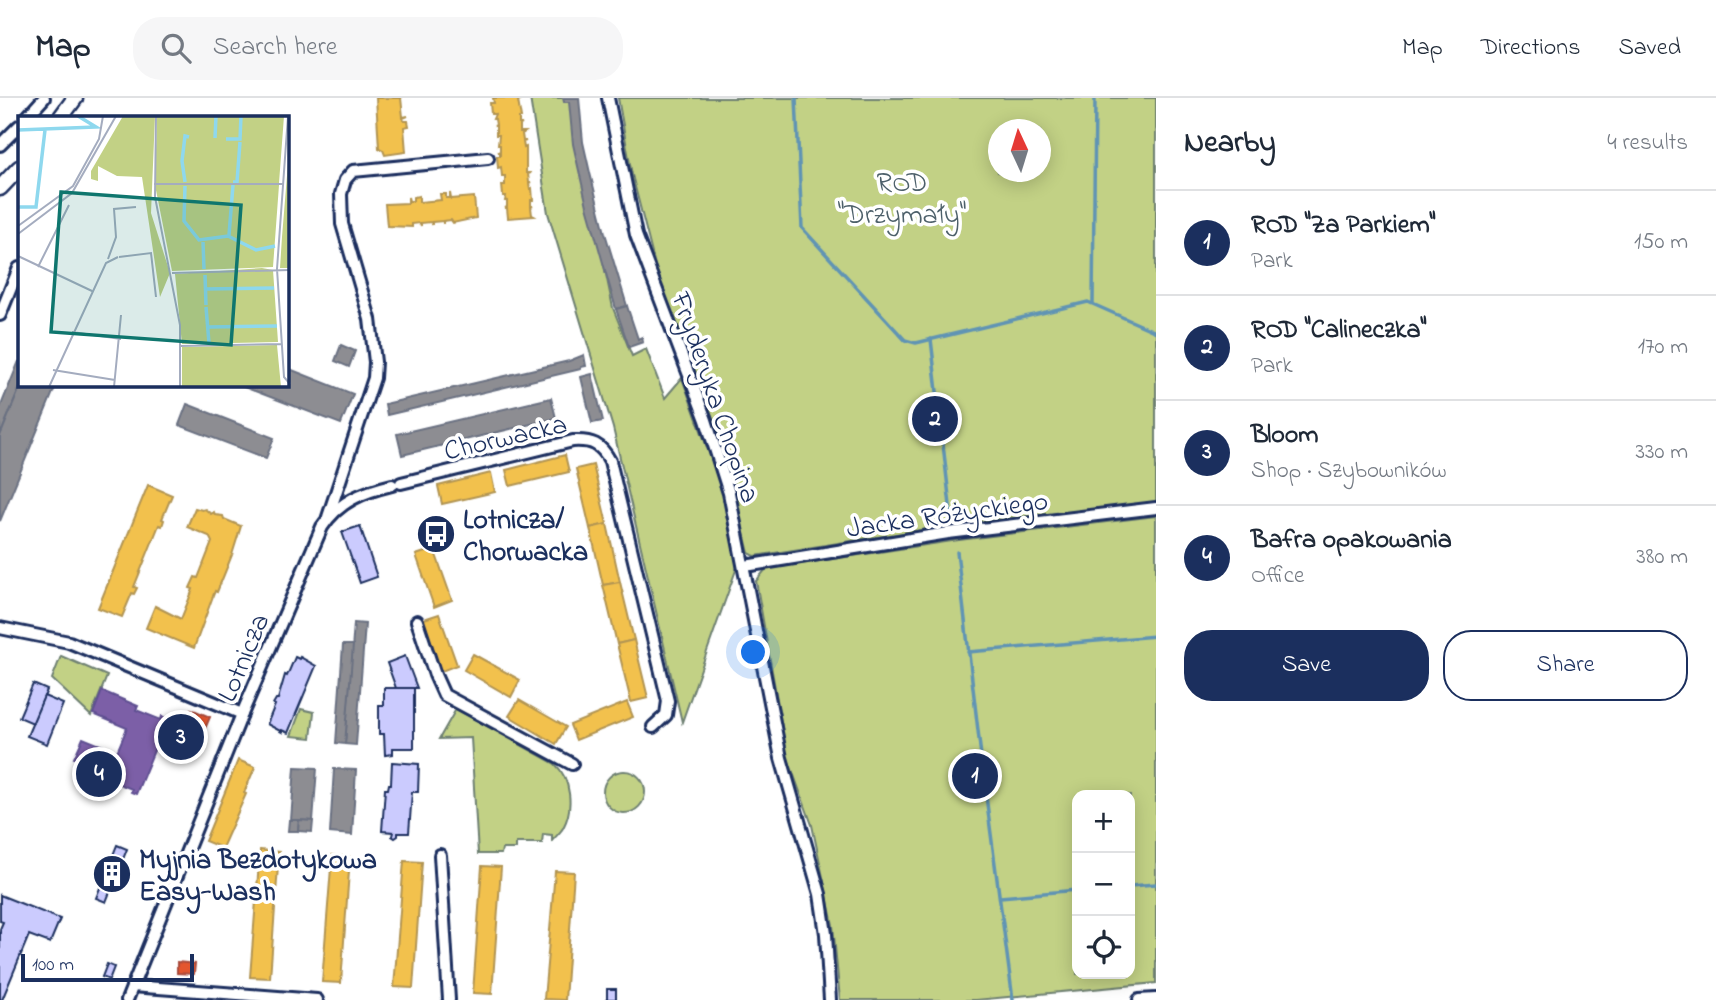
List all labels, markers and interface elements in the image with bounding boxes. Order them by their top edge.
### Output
search box [133,17,623,80]
text: Map [35,24,91,72]
icon: search [157,29,195,67]
text: Search here [213,29,337,67]
text: Map [1402,31,1443,66]
text: Directions [1481,31,1580,66]
text: Saved [1618,31,1681,66]
inset map [18,116,289,387]
north arrow [988,119,1051,182]
text: Nearby [1184,122,1276,166]
text: 4 results [1607,127,1688,160]
park label: ROD "Drzymały" [838,164,966,237]
text: ROD "Za Parkiem" [1251,207,1436,245]
text: 1 [1203,226,1211,259]
text: 150 m [1634,226,1688,259]
text: Park [1251,245,1293,278]
street label: Fryderyka Chopina [658,286,769,509]
text: ROD "Calineczka" [1251,312,1427,350]
text: 2 [1201,331,1213,364]
text: 170 m [1638,331,1688,364]
text: Park [1251,350,1293,383]
pin: 2 [912,393,958,445]
street label: Chorwacka [440,405,571,473]
text: Bloom [1251,417,1319,455]
text: 3 [1202,436,1212,469]
text: 330 m [1635,436,1688,469]
text: Shop · Szybowników [1251,455,1447,488]
street label: Jacka Różyckiego [844,482,1051,551]
place label: Lotnicza/ Chorwacka [463,501,588,574]
bus stop icon: Lotnicza/ Chorwacka [415,513,457,555]
text: Bafra opakowania [1251,522,1452,560]
text: 4 [1202,541,1212,574]
text: 380 m [1636,541,1688,574]
text: Office [1251,560,1304,593]
street label: Lotnicza [208,608,282,709]
button: Save [1184,630,1429,701]
button: Share [1443,630,1688,701]
your location [736,635,770,669]
pin: 3 [158,711,204,763]
pin: 4 [76,748,122,800]
pin: 1 [952,750,998,802]
map controls [1072,790,1135,979]
button: + [1072,790,1135,853]
place label: Myjnia Bezdotykowa Easy-Wash [139,841,377,914]
building icon: Myjnia Bezdotykowa Easy-Wash [91,853,133,895]
button: − [1072,853,1135,916]
button: locate [1072,916,1135,979]
scale bar [21,951,194,983]
text: 100 m [32,952,74,979]

